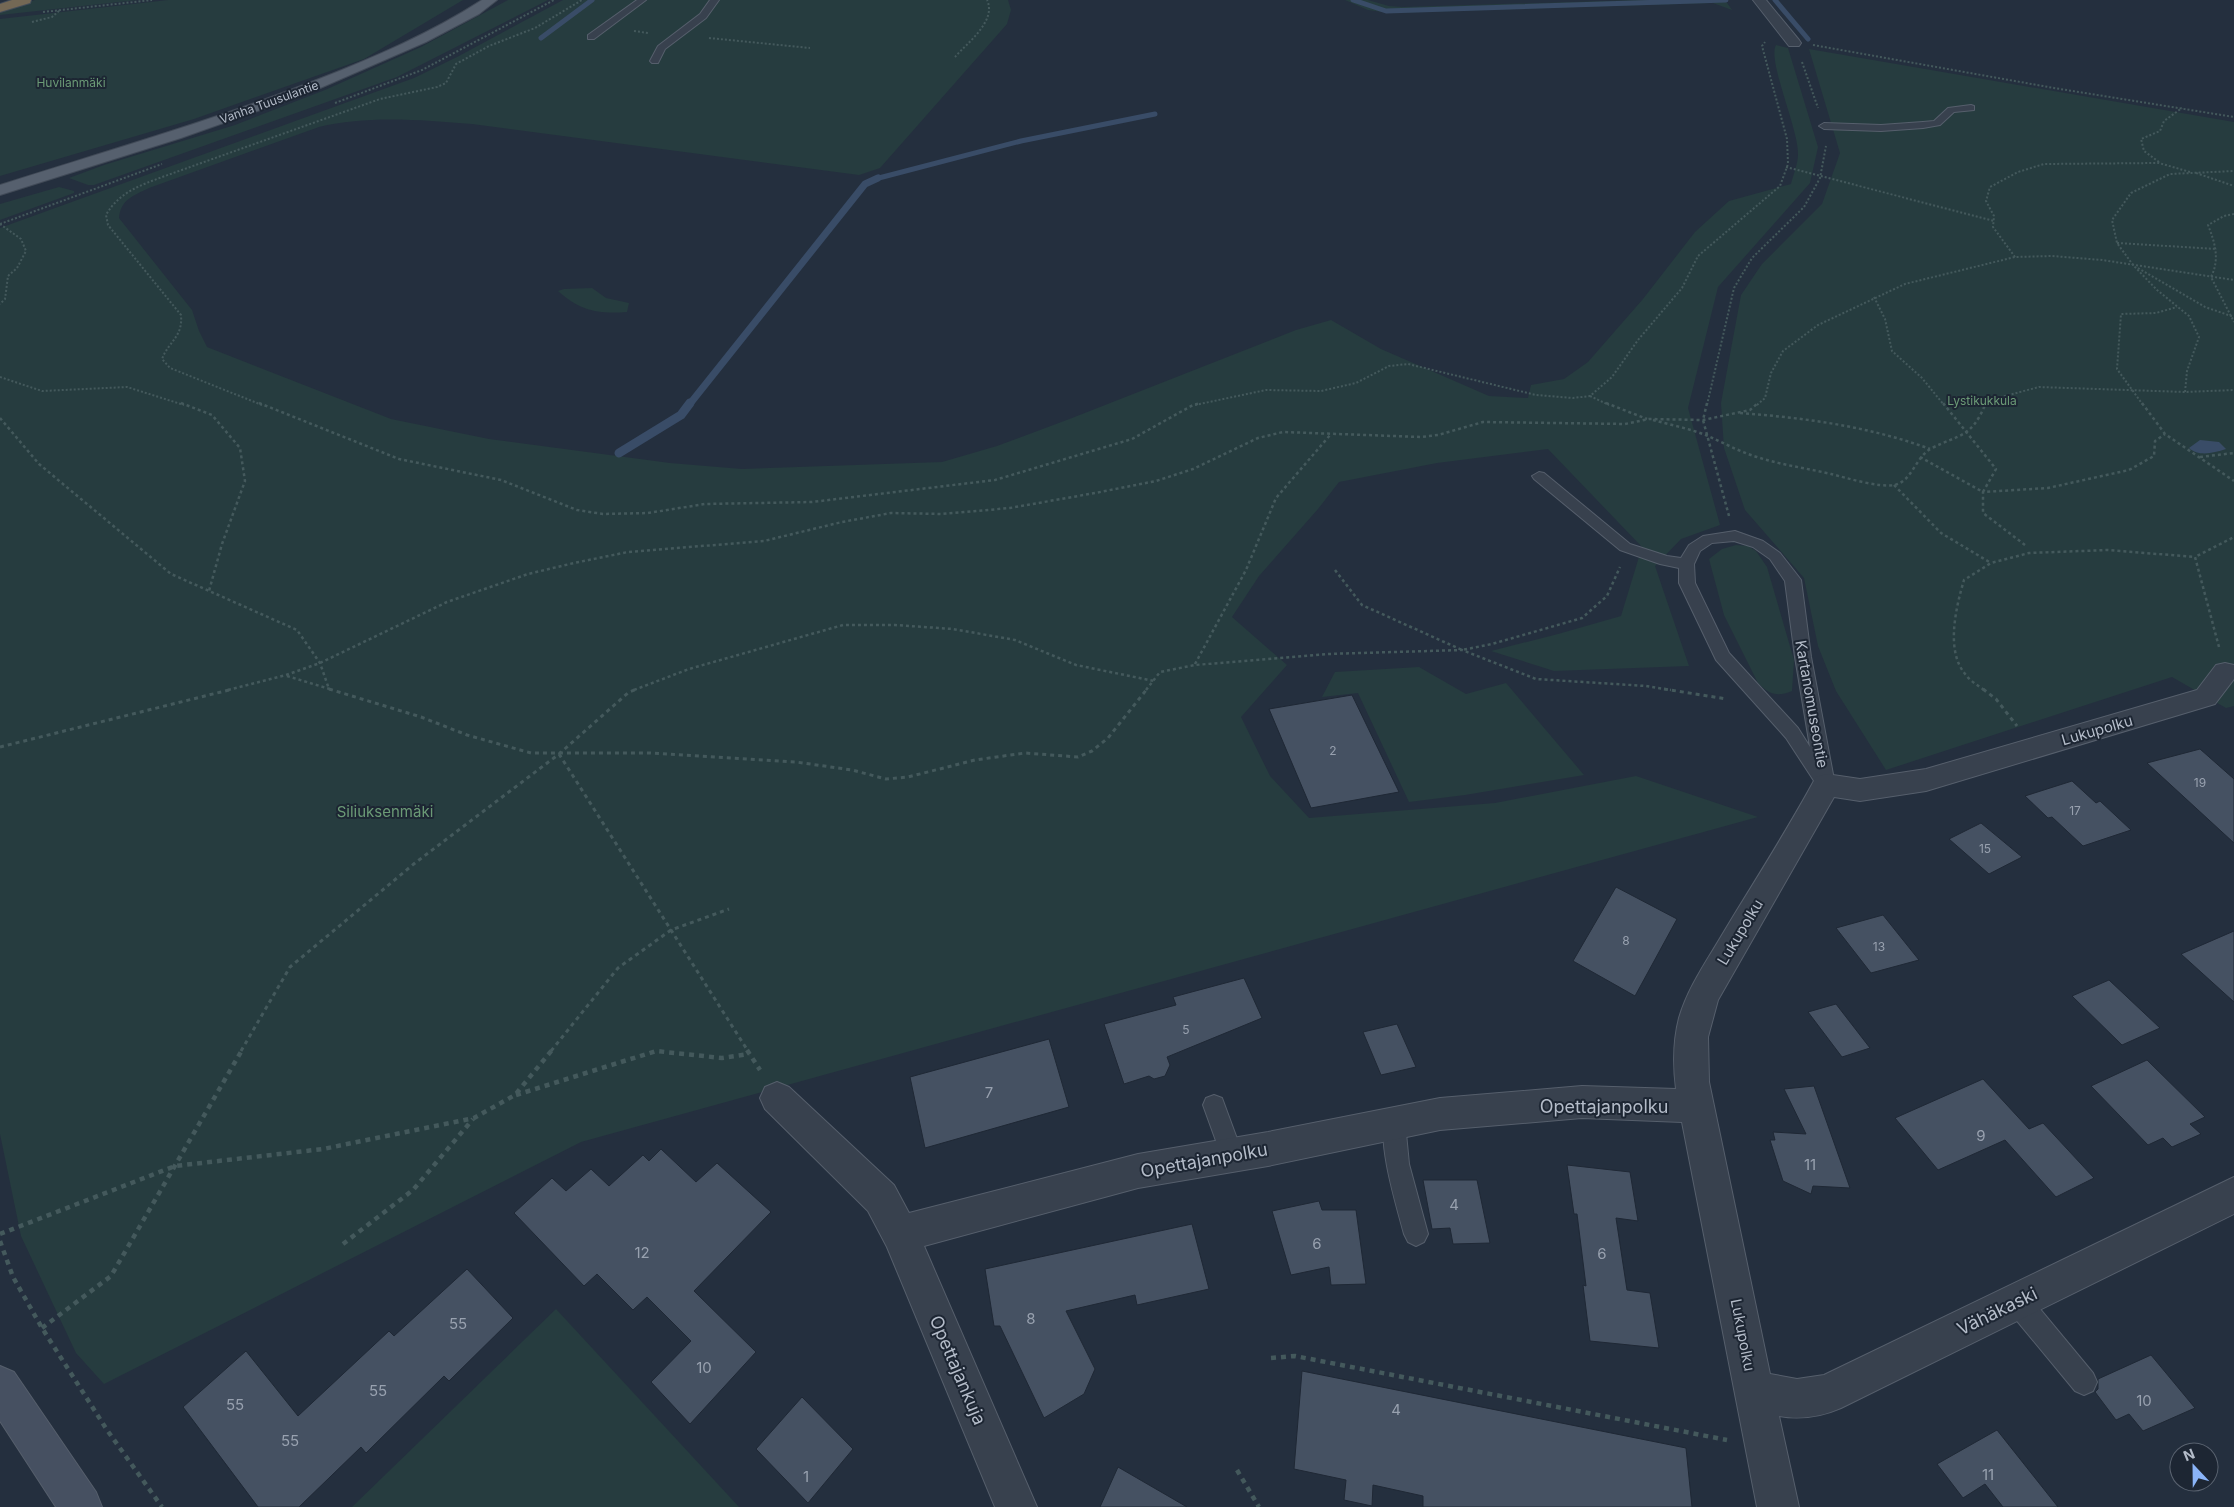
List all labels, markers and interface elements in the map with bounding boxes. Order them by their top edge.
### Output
park label: Huvilanmäki [36,75,106,90]
street label: Vanha Tuusulantie [218,77,320,127]
park label: Lystikukkula [1947,393,2017,408]
street label: Kartanomuseontie [1791,639,1833,769]
street label: Lukupolku [2059,711,2135,749]
house number: 2 [1329,743,1337,758]
house number: 19 [2194,775,2206,790]
park label: Siliuksenmäki [337,802,433,821]
house number: 17 [2069,803,2081,818]
house number: 15 [1979,841,1991,856]
street label: Lukupolku [1713,896,1767,968]
house number: 8 [1622,933,1630,948]
house number: 13 [1873,939,1885,954]
house number: 5 [1182,1022,1190,1037]
house number: 7 [985,1083,993,1102]
street label: Opettajanpolku [1540,1096,1668,1117]
house number: 9 [1976,1126,1986,1145]
street label: Opettajanpolku [1139,1138,1269,1182]
house number: 11 [1804,1155,1816,1174]
house number: 4 [1449,1195,1459,1214]
house number: 6 [1312,1234,1322,1253]
house number: 12 [634,1243,650,1262]
house number: 6 [1597,1244,1607,1263]
street label: Vähäkaski [1954,1283,2040,1339]
street label: Lukupolku [1727,1297,1759,1373]
house number: 8 [1026,1309,1036,1328]
street label: Opettajankuja [925,1312,991,1428]
house number: 55 [449,1314,467,1333]
house number: 10 [696,1358,712,1377]
house number: 55 [369,1381,387,1400]
house number: 10 [2136,1391,2152,1410]
house number: 55 [226,1395,244,1414]
house number: 4 [1391,1400,1401,1419]
house number: 55 [281,1431,299,1450]
north arrow [2169,1442,2219,1492]
text: N [2181,1445,2197,1464]
house number: 11 [1982,1465,1994,1484]
house number: 1 [803,1467,809,1486]

